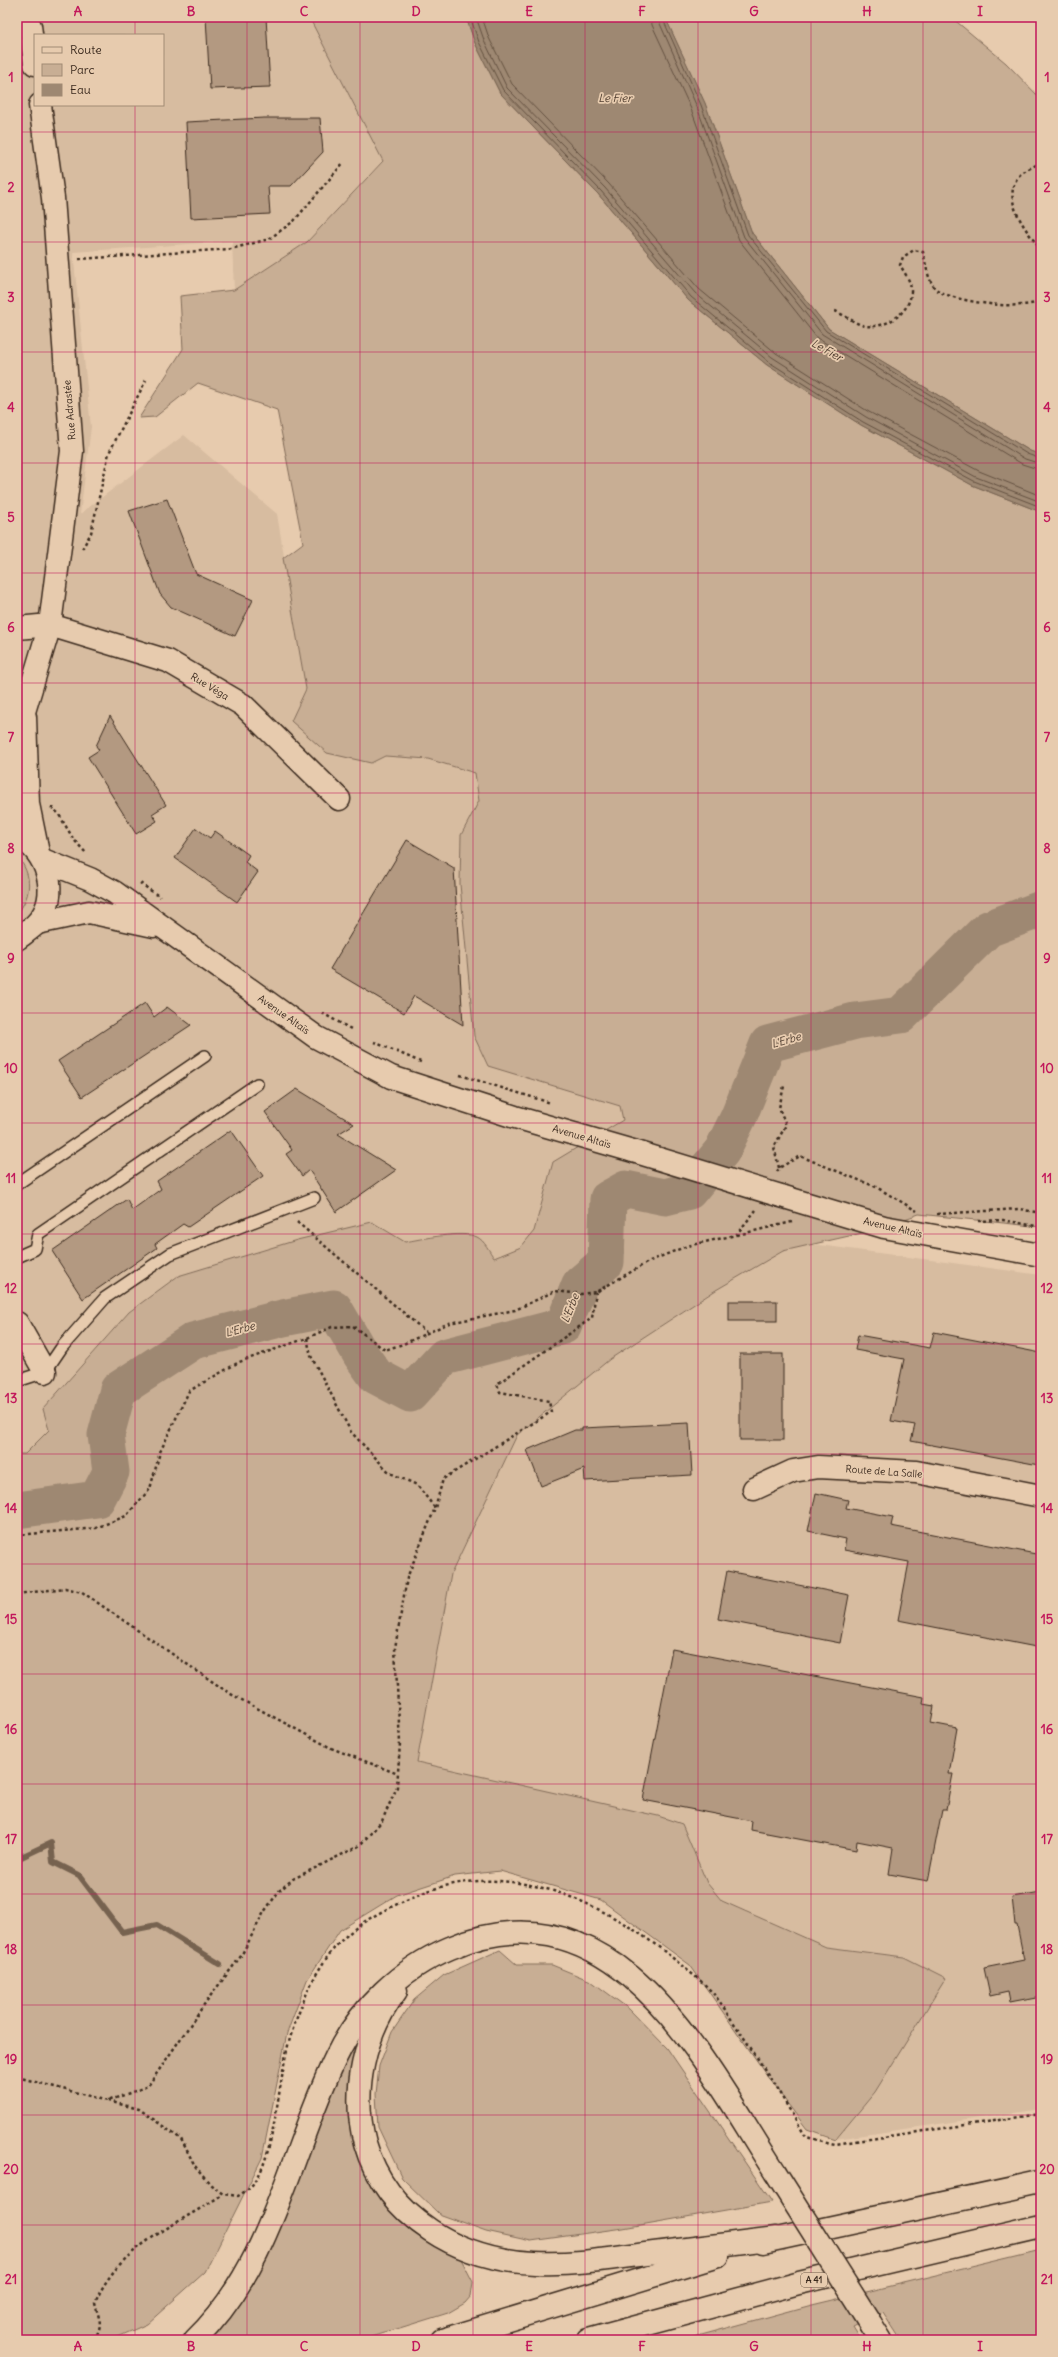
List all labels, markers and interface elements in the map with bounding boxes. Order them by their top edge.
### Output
text: A [74,3,83,20]
text: B [187,3,196,20]
text: C [300,3,309,20]
text: D [411,3,421,20]
text: E [525,3,533,20]
text: F [638,3,646,20]
text: G [749,3,759,20]
text: H [862,3,872,20]
text: I [977,3,983,20]
legend [34,34,164,106]
text: Route [70,42,102,57]
text: Parc [70,62,95,77]
text: 1 [8,69,14,86]
text: 1 [1044,69,1050,86]
text: Eau [70,82,91,97]
water label: Le Fier [598,91,633,105]
text: 2 [7,179,15,196]
text: 2 [1043,179,1051,196]
text: 3 [7,289,15,306]
text: 3 [1043,289,1051,306]
water label: Le Fier [809,336,846,365]
street label: Rue Adrastée [60,379,79,441]
text: 4 [7,399,15,416]
text: 4 [1043,399,1051,416]
text: 5 [7,509,15,526]
text: 5 [1043,509,1051,526]
text: 6 [7,619,15,636]
text: 6 [1043,619,1051,636]
street label: Rue Véga [188,670,232,703]
text: 7 [8,729,15,746]
text: 7 [1044,729,1051,746]
text: 8 [7,840,15,857]
text: 8 [1043,840,1051,857]
text: 9 [7,950,15,967]
text: 9 [1043,950,1051,967]
street label: Avenue Altaïs [255,992,313,1037]
water label: L'Erbe [770,1029,803,1051]
text: 10 [4,1060,18,1077]
text: 10 [1040,1060,1054,1077]
street label: Avenue Altaïs [551,1122,613,1151]
text: 11 [6,1170,16,1187]
text: 11 [1042,1170,1052,1187]
street label: Avenue Altaïs [862,1214,924,1241]
text: 12 [5,1280,17,1297]
text: 12 [1041,1280,1053,1297]
water label: L'Erbe [558,1290,583,1325]
water label: L'Erbe [224,1318,257,1340]
text: 13 [5,1390,17,1407]
text: 13 [1041,1390,1053,1407]
street label: Route de La Salle [845,1462,923,1481]
text: 14 [5,1500,18,1517]
text: 14 [1041,1500,1054,1517]
text: 15 [5,1611,18,1628]
text: 15 [1041,1611,1054,1628]
text: 16 [5,1721,18,1738]
text: 16 [1041,1721,1054,1738]
text: 17 [5,1831,17,1848]
text: 17 [1041,1831,1053,1848]
text: 18 [5,1941,17,1958]
text: 18 [1041,1941,1053,1958]
text: 19 [5,2051,17,2068]
text: 19 [1041,2051,1053,2068]
text: 20 [3,2161,19,2178]
text: 20 [1039,2161,1055,2178]
text: 21 [5,2271,17,2288]
text: 21 [1041,2271,1053,2288]
road number: A 41 [801,2273,827,2287]
text: A [74,2338,83,2355]
text: B [187,2338,196,2355]
text: C [300,2338,309,2355]
text: D [411,2338,421,2355]
text: E [525,2338,533,2355]
text: F [638,2338,646,2355]
text: G [749,2338,759,2355]
text: H [862,2338,872,2355]
text: I [977,2338,983,2355]

